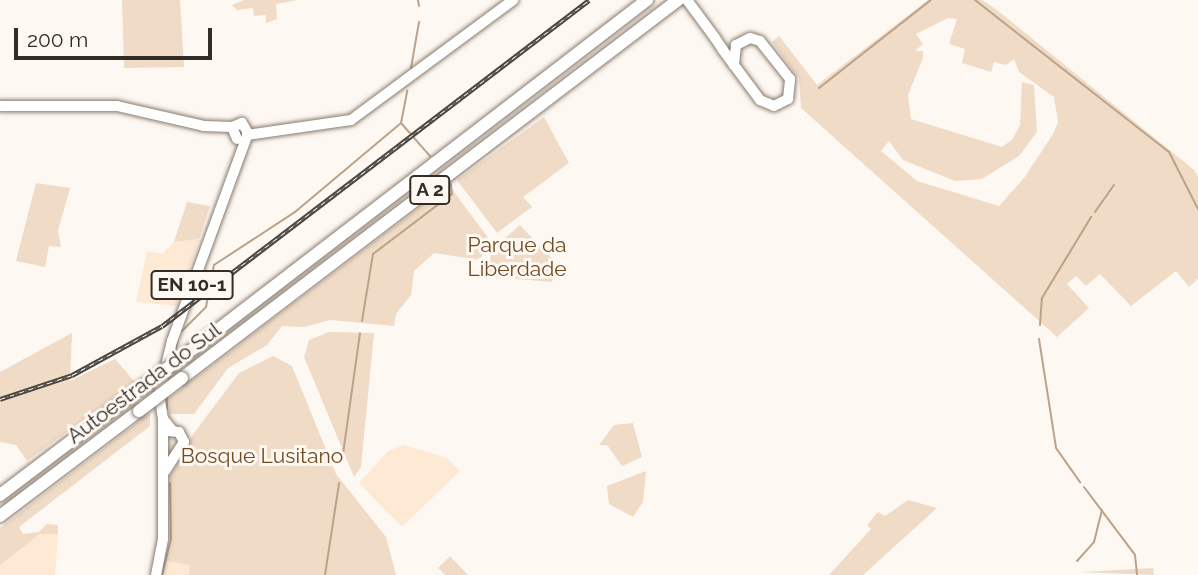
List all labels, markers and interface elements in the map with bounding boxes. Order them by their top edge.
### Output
scale bar [18,14,215,58]
text: 200 m [27,27,88,52]
road number: A 2 [407,174,453,206]
park label: Parque da Liberdade [467,232,567,282]
road number: EN 10-1 [150,270,234,300]
street label: Autoestrada do Sul [62,317,226,449]
park label: Bosque Lusitano [181,443,343,469]

